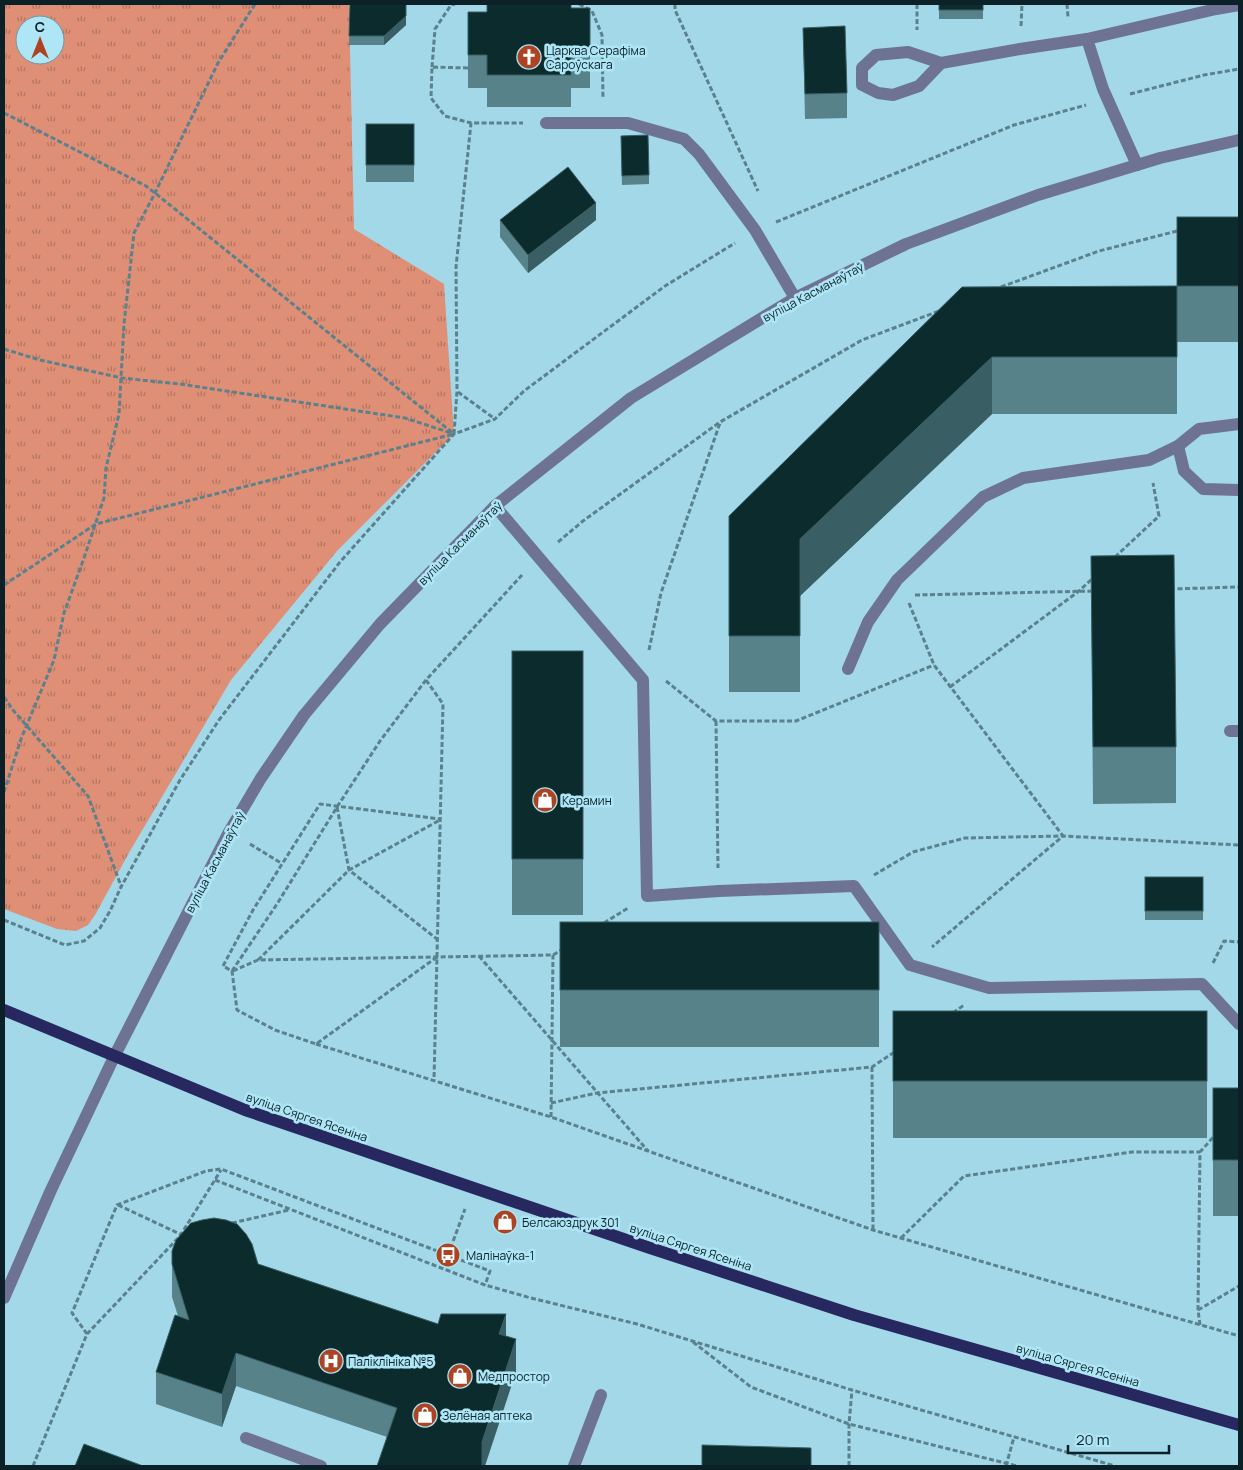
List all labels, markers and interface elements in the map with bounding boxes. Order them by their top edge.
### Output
north arrow [15,15,65,65]
text: С [35,17,45,36]
place label: Царква Серафіма Сароўскага [546,42,646,73]
church icon: Царква Серафіма Сароўскага [516,44,542,70]
street label: вуліца Касманаўтаў [759,258,867,326]
street label: вуліца Касманаўтаў [414,497,506,589]
shop icon: Керамин [532,787,558,813]
place label: Керамин [562,792,612,809]
street label: вуліца Касманаўтаў [181,808,249,916]
street label: вуліца Сяргея Ясеніна [244,1088,370,1146]
shop icon: Белсаюздрук 301 [492,1209,518,1235]
place label: Белсаюздрук 301 [522,1214,619,1231]
street label: вуліца Сяргея Ясеніна [628,1219,754,1275]
bus stop icon: Малінаўка-1 [435,1242,461,1268]
place label: Малінаўка-1 [466,1247,535,1264]
street label: вуліца Сяргея Ясеніна [1014,1339,1142,1391]
hospital icon: Паліклініка №5 [318,1348,344,1374]
place label: Паліклініка №5 [348,1353,433,1370]
shop icon: Медпростор [447,1363,473,1389]
place label: Медпростор [478,1368,550,1385]
shop icon: Зелёная аптека [412,1402,438,1428]
place label: Зелёная аптека [442,1407,532,1424]
scale bar [1068,1422,1169,1454]
text: 20 m [1076,1429,1109,1450]

